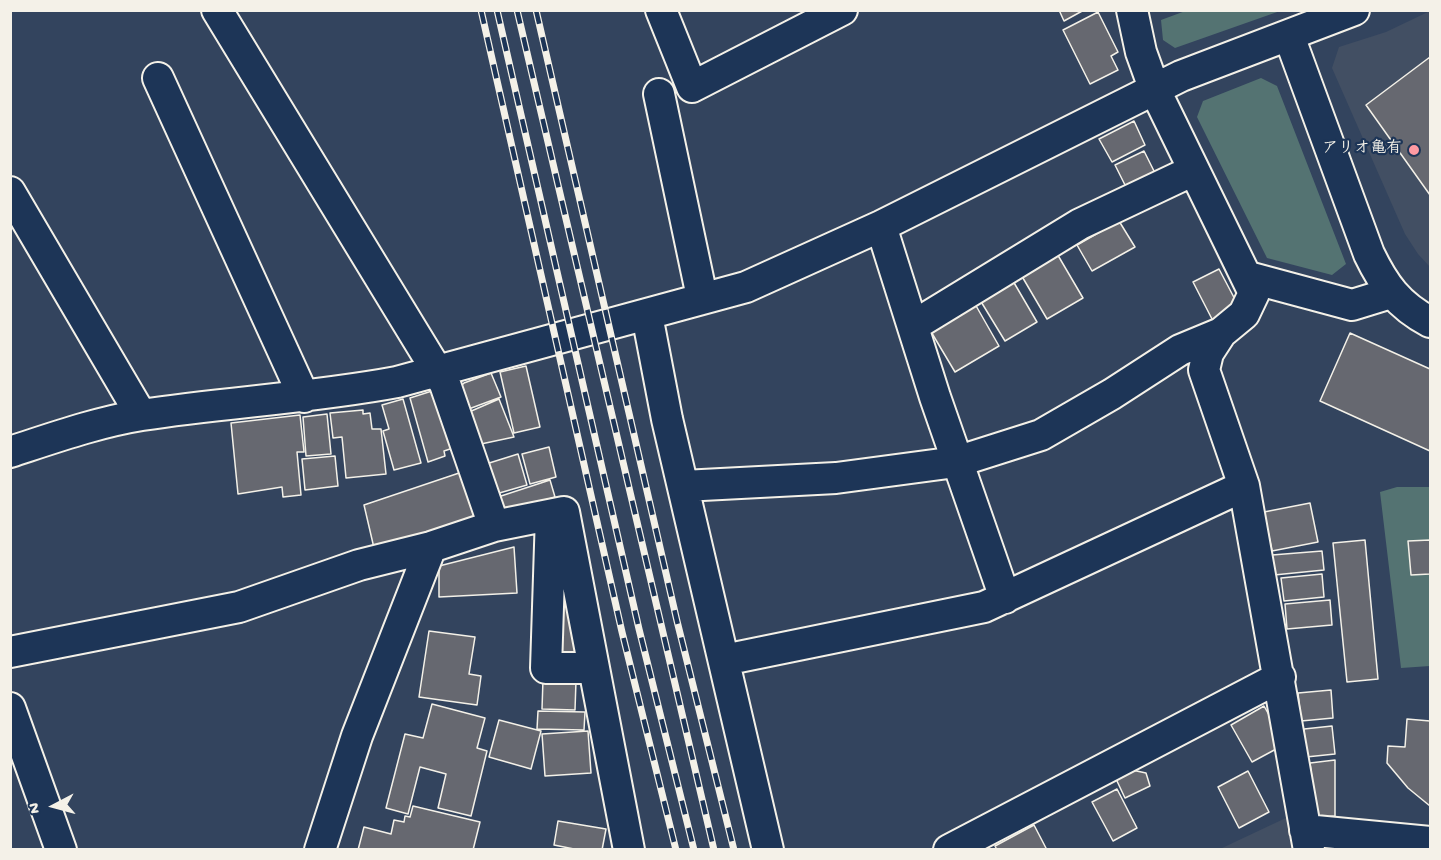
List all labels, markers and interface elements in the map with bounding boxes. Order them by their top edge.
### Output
place label: アリオ亀有 [1322,140,1402,160]
marker: アリオ亀有 [1407,143,1421,157]
north arrow [24,776,84,836]
text: N [26,802,46,814]

